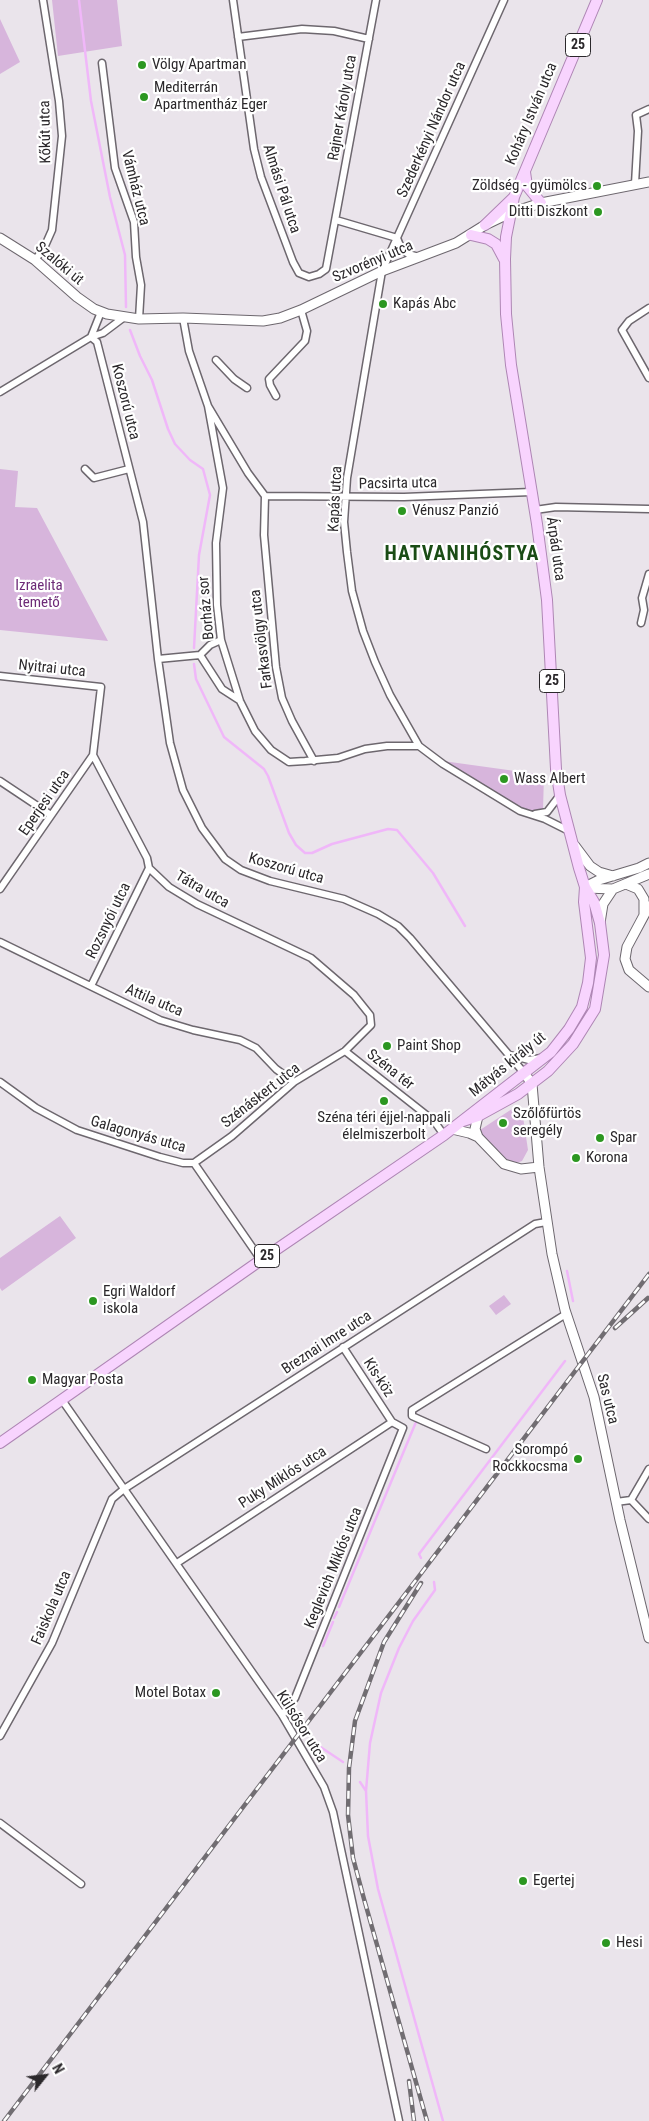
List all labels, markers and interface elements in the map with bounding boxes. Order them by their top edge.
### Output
road number: 25 [566,34,590,56]
street label: Rajner Károly utca [325,54,361,162]
place label: Völgy Apartman [152,56,246,74]
marker: Völgy Apartman [136,59,148,71]
street label: Szederkényi Nándor utca [394,59,470,201]
street label: Koháry István utca [502,60,562,168]
place label: Mediterrán Apartmentház Eger [154,79,267,114]
marker: Mediterrán Apartmentház Eger [138,91,150,103]
street label: Kőkút utca [36,100,56,164]
street label: Almási Pál utca [258,142,304,236]
street label: Vámház utca [117,149,153,227]
place label: Zöldség - gyümölcs [472,177,587,195]
marker: Zöldség - gyümölcs [591,180,603,192]
place label: Ditti Diszkont [509,203,588,221]
marker: Ditti Diszkont [592,206,604,218]
street label: Szvorényi utca [330,237,416,287]
street label: Szalóki út [31,239,87,289]
place label: Kapás Abc [393,295,456,313]
marker: Kapás Abc [377,298,389,310]
street label: Koszorú utca [107,362,143,442]
street label: Kapás utca [325,466,347,532]
street label: Pacsirta utca [359,474,437,494]
place label: Vénusz Panzió [412,502,499,520]
marker: Vénusz Panzió [396,505,408,517]
street label: Árpád utca [542,516,568,582]
district label: HATVANIHÓSTYA [383,543,541,567]
street label: Borház sor [195,575,219,641]
park label: Izraelita temető [15,577,63,612]
street label: Farkasvölgy utca [247,588,277,690]
street label: Nyitrai utca [17,657,87,681]
road number: 25 [540,669,564,692]
street label: Eperjesi utca [16,767,74,839]
place label: Wass Albert [514,770,585,788]
marker: Wass Albert [498,773,510,785]
street label: Koszorú utca [246,850,326,888]
street label: Tátra utca [172,867,232,913]
street label: Rozsnyói utca [83,880,135,962]
street label: Attila utca [123,981,185,1021]
street label: Mátyás király út [466,1029,550,1101]
place label: Paint Shop [397,1037,461,1055]
marker: Paint Shop [381,1040,393,1052]
street label: Széna tér [363,1046,417,1094]
street label: Szénáskert utca [218,1060,304,1132]
marker: Széna téri éjjel-nappali élelmiszerbolt [378,1095,390,1107]
place label: Szőlőfürtös seregély [513,1105,581,1140]
place label: Széna téri éjjel-nappali élelmiszerbolt [317,1109,451,1144]
street label: Galagonyás utca [88,1113,188,1157]
marker: Szőlőfürtös seregély [497,1117,509,1129]
place label: Spar [610,1129,637,1147]
marker: Spar [594,1132,606,1144]
place label: Korona [586,1149,628,1167]
marker: Korona [570,1152,582,1164]
road number: 25 [254,1244,280,1268]
place label: Egri Waldorf iskola [103,1283,175,1318]
marker: Egri Waldorf iskola [87,1295,99,1307]
street label: Breznai Imre utca [279,1307,375,1379]
street label: Kis-köz [359,1355,397,1401]
place label: Magyar Posta [42,1371,123,1389]
street label: Sas utca [592,1372,622,1426]
marker: Magyar Posta [26,1374,38,1386]
place label: Sorompó Rockkocsma [492,1441,568,1476]
street label: Puky Miklós utca [236,1443,330,1513]
marker: Sorompó Rockkocsma [572,1453,584,1465]
street label: Keglevich Miklós utca [302,1505,366,1631]
street label: Faiskola utca [28,1568,76,1648]
place label: Motel Botax [135,1684,206,1702]
marker: Motel Botax [210,1687,222,1699]
street label: Külsősor utca [272,1688,330,1766]
place label: Egertej [533,1872,575,1890]
marker: Egertej [517,1875,529,1887]
place label: Hesi [616,1934,643,1952]
marker: Hesi [600,1937,612,1949]
north arrow [20,2051,70,2101]
text: N [49,2061,67,2076]

